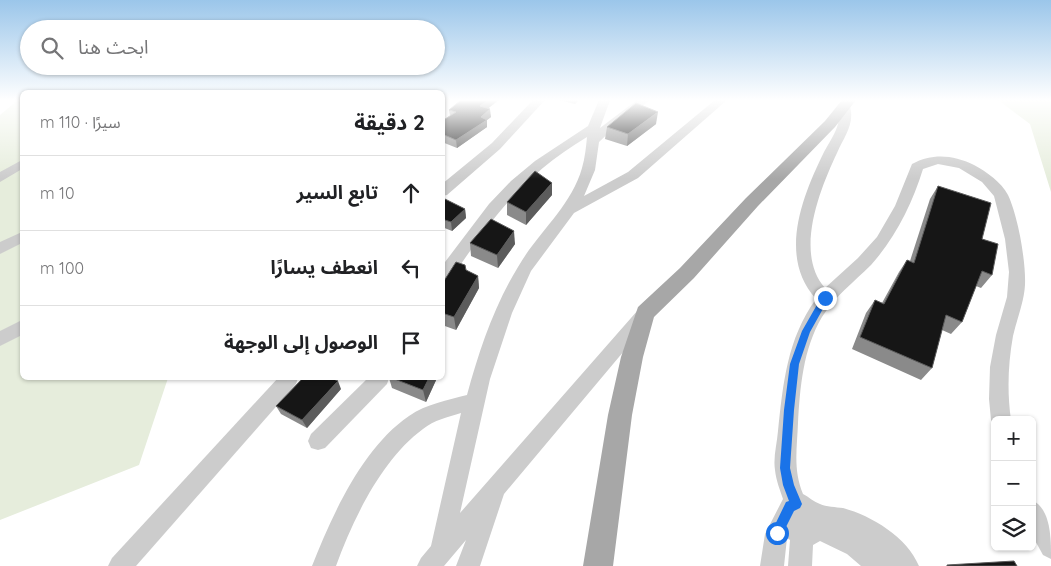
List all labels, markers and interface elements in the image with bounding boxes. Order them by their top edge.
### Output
search box [20,20,445,75]
icon: search [38,34,66,62]
text: ابحث هنا [78,35,149,59]
text: 2 دقيقة [354,109,425,135]
text: سيرًا · 110 m [40,112,120,132]
icon: ahead [397,179,425,207]
text: تابع السير [296,180,378,204]
text: 10 m [40,183,74,203]
icon: left [397,254,425,282]
text: انعطف يسارًا [271,255,378,279]
text: 100 m [40,258,84,278]
route end [814,287,837,310]
icon: arrive [397,329,425,357]
text: الوصول إلى الوجهة [224,330,378,354]
map controls [991,416,1036,551]
button: + [991,416,1036,461]
button: − [991,461,1036,506]
button: layers [991,506,1036,551]
route start [766,522,789,545]

